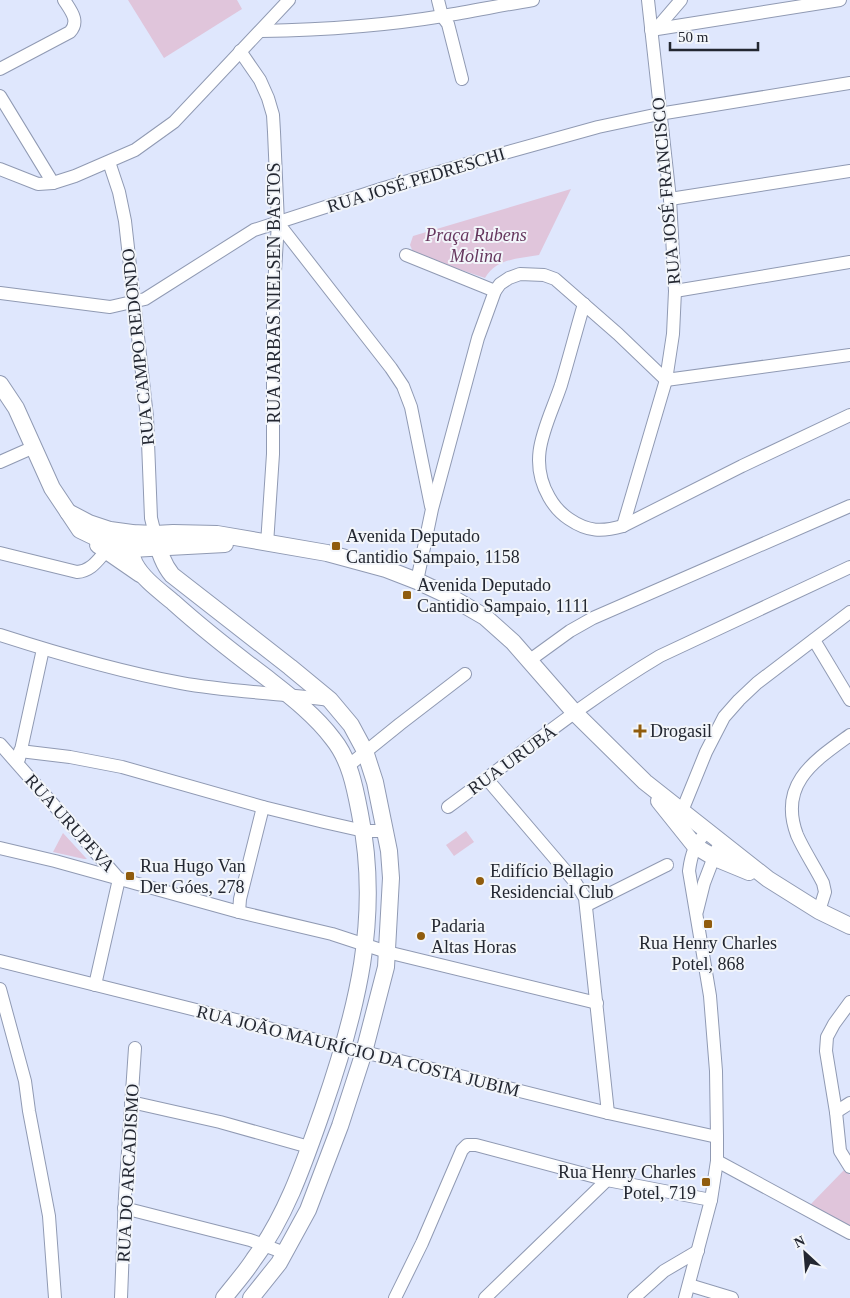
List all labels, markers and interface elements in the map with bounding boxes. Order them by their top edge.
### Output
scale bar [670,20,758,52]
text: 50 m [678,29,709,45]
street label: RUA JOSÉ FRANCISCO [647,96,684,286]
street label: RUA JOSÉ PEDRESCHI [324,142,507,217]
street label: RUA JARBAS NIELSEN BASTOS [264,162,284,424]
park label: Praça Rubens Molina [424,225,527,266]
street label: RUA CAMPO REDONDO [118,247,158,447]
place label: Avenida Deputado Cantidio Sampaio, 1158 [346,526,520,567]
marker: Avenida Deputado Cantidio Sampaio, 1158 [330,540,342,552]
place label: Avenida Deputado Cantidio Sampaio, 1111 [417,575,590,616]
marker: Avenida Deputado Cantidio Sampaio, 1111 [401,589,413,601]
street label: RUA URUBÁ [463,720,560,799]
place label: Drogasil [650,721,712,741]
marker: Drogasil [634,725,646,737]
street label: RUA URUPEVA [21,770,119,876]
place label: Rua Hugo Van Der Góes, 278 [140,856,246,897]
place label: Edifício Bellagio Residencial Club [490,861,613,902]
marker: Rua Hugo Van Der Góes, 278 [124,870,136,882]
marker: Edifício Bellagio Residencial Club [474,875,486,887]
place label: Padaria Altas Horas [431,916,516,957]
marker: Rua Henry Charles Potel, 868 [702,918,714,930]
marker: Padaria Altas Horas [415,930,427,942]
place label: Rua Henry Charles Potel, 868 [639,933,777,974]
street label: RUA JOÃO MAURÍCIO DA COSTA JUBIM [194,1000,522,1101]
street label: RUA DO ARCADISMO [113,1083,143,1263]
place label: Rua Henry Charles Potel, 719 [558,1162,696,1203]
marker: Rua Henry Charles Potel, 719 [700,1176,712,1188]
north arrow [780,1228,830,1278]
text: N [792,1233,807,1251]

